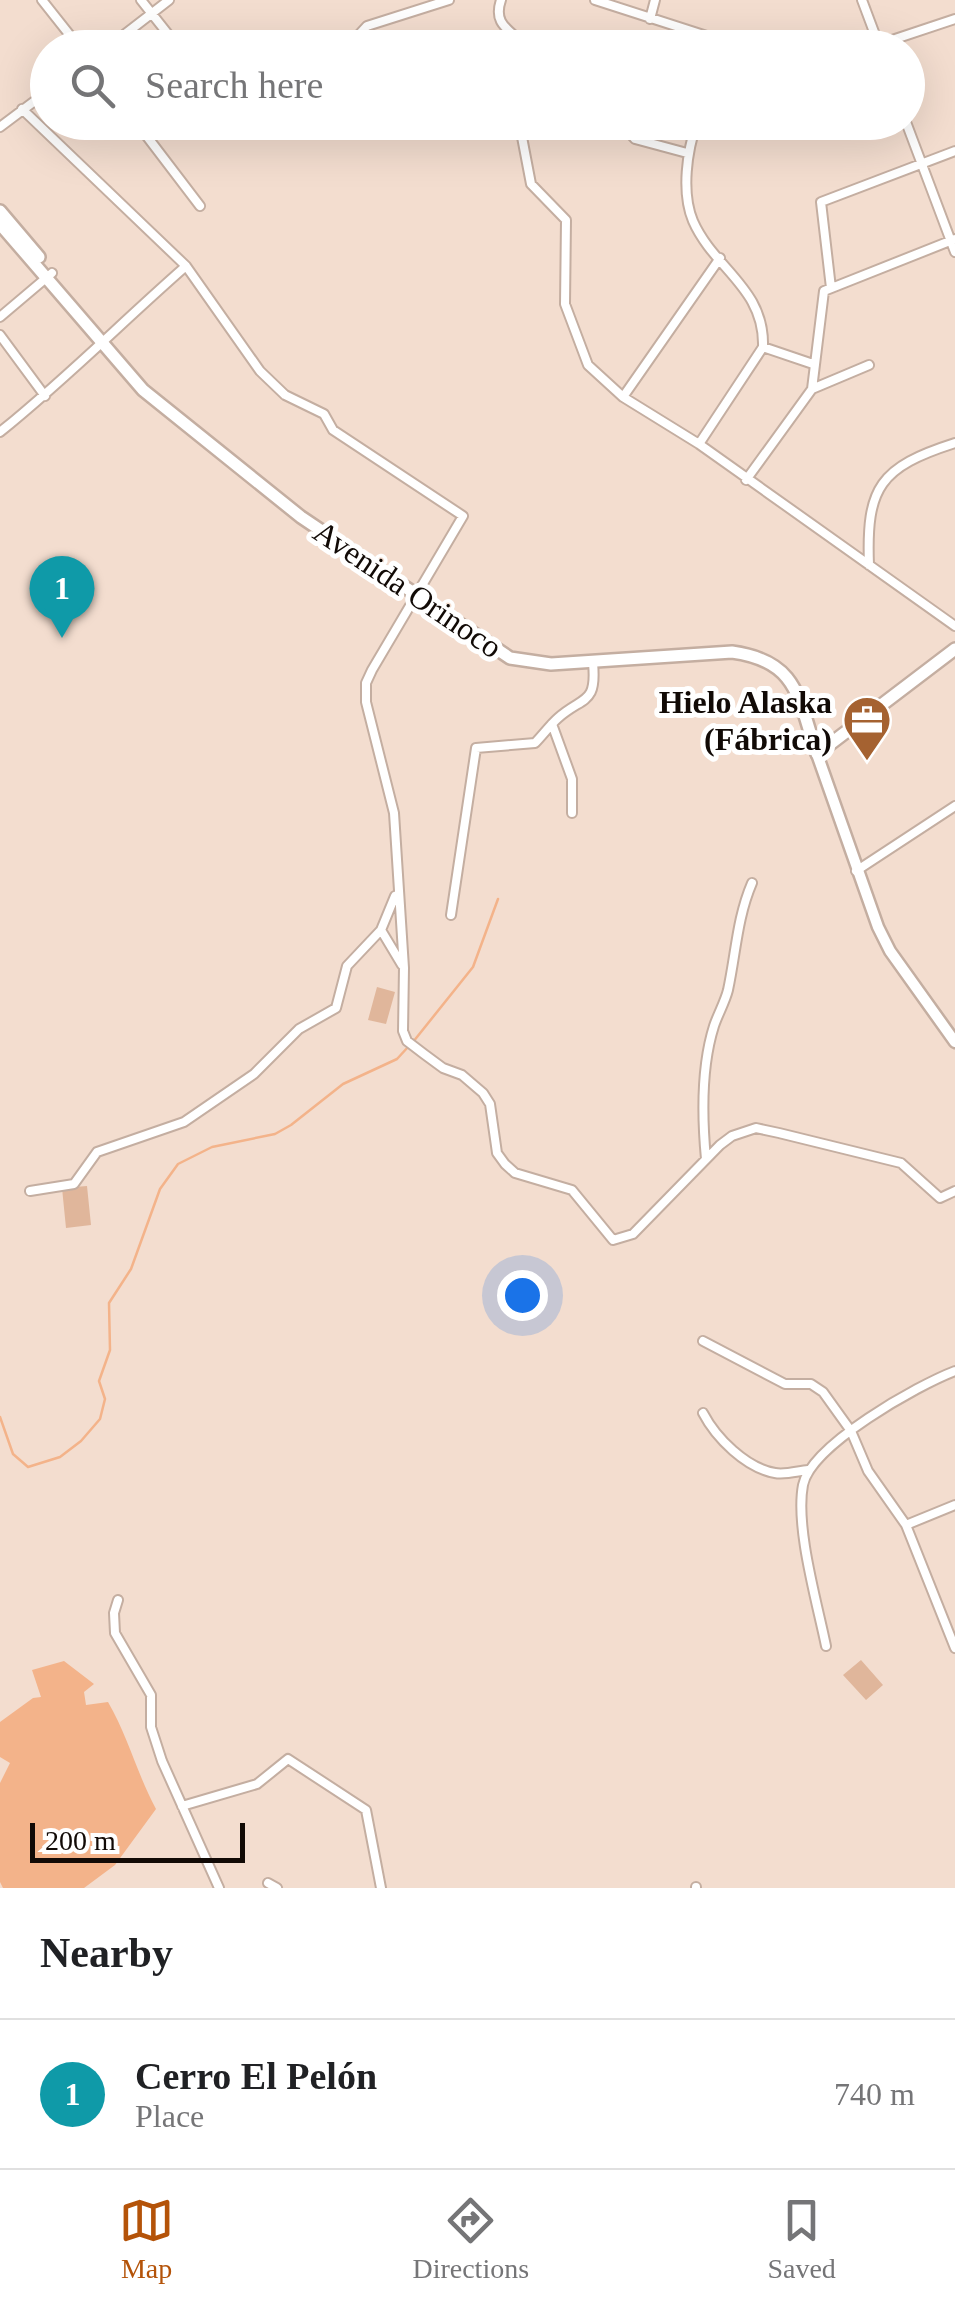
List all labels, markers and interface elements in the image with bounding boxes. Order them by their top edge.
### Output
search box [30,30,925,140]
icon: search [65,58,120,113]
text: Search here [145,64,323,106]
street label: Avenida Orinoco [307,513,509,665]
pin: 1 [30,556,94,638]
place label: Hielo Alaska (Fábrica) [659,684,832,757]
office icon: Hielo Alaska (Fábrica) [841,694,893,762]
your location [497,1270,548,1321]
scale bar [30,1818,245,1862]
text: 200 m [45,1825,116,1856]
text: Nearby [40,1930,173,1976]
text: Cerro El Pelón [135,2055,377,2097]
text: 1 [65,2076,81,2112]
text: 740 m [834,2076,915,2112]
text: Place [135,2098,204,2134]
tab: Map [119,2193,174,2285]
tab: Directions [412,2193,529,2285]
tab: Saved [767,2193,836,2285]

